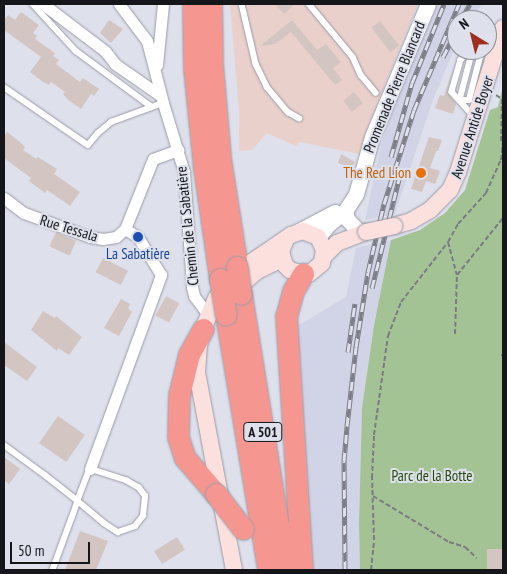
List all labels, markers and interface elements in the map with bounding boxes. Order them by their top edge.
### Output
north arrow [447,10,497,60]
text: N [455,14,472,33]
street label: Promenade Pierre Blancard [359,19,429,155]
street label: Avenue Antide Boyer [447,73,497,181]
place label: The Red Lion [343,164,411,182]
street label: Chemin de la Sabatière [172,165,202,287]
marker: The Red Lion [415,167,427,179]
street label: Rue Tessala [38,211,100,245]
marker: La Sabatière [132,231,144,243]
place label: La Sabatière [106,245,170,263]
road number: A 501 [243,421,283,444]
park label: Parc de la Botte [391,467,473,485]
scale bar [12,532,92,564]
text: 50 m [18,541,44,560]

